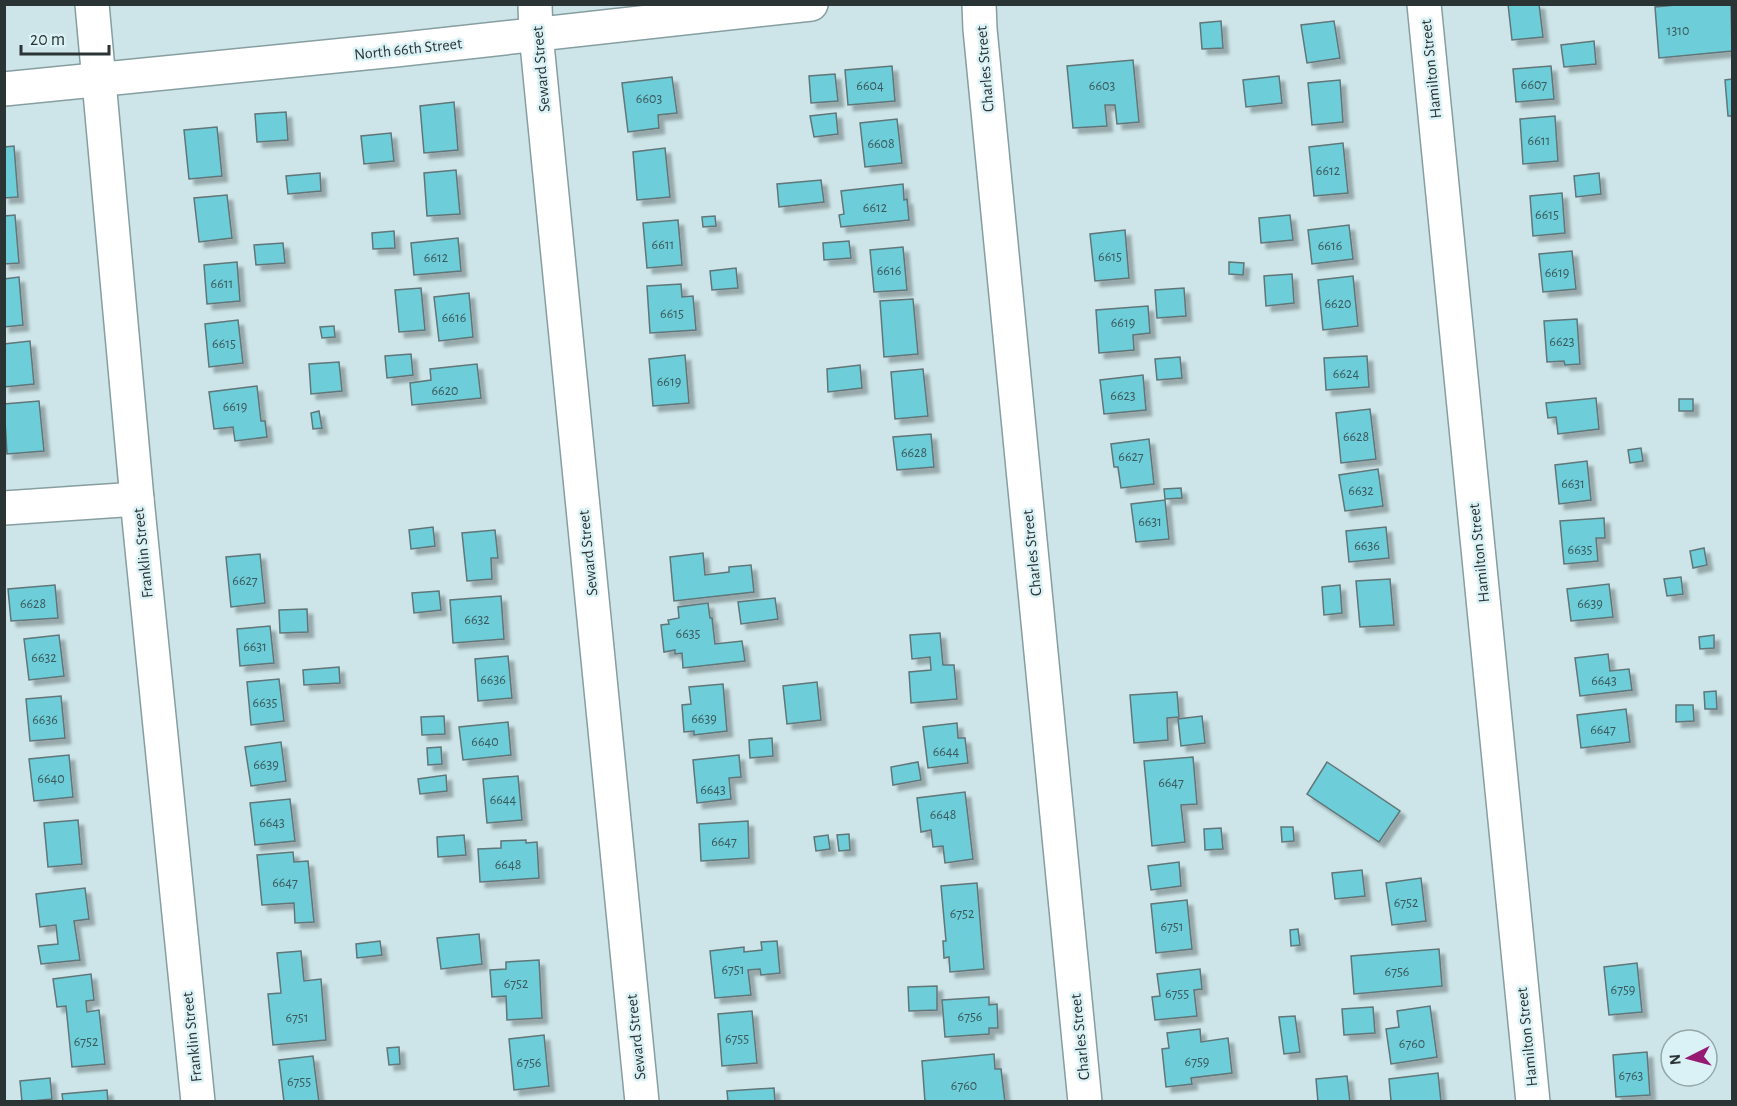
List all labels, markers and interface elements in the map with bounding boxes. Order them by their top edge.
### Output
scale bar [21,18,110,56]
street label: Hamilton Street [1418,19,1444,119]
house number: 1310 [1667,24,1689,38]
street label: Seward Street [529,25,553,113]
street label: Charles Street [973,25,997,113]
text: 20 m [30,31,65,49]
street label: North 66th Street [353,35,463,63]
house number: 6607 [1521,78,1547,92]
house number: 6604 [856,79,884,93]
house number: 6603 [1089,79,1115,93]
house number: 6603 [636,92,662,106]
house number: 6611 [1528,134,1550,148]
house number: 6608 [867,137,895,151]
house number: 6612 [1316,164,1340,178]
house number: 6612 [863,201,887,215]
house number: 6615 [1535,208,1559,222]
house number: 6611 [652,238,674,252]
house number: 6616 [1318,239,1342,253]
house number: 6615 [1098,250,1122,264]
house number: 6612 [424,251,448,265]
house number: 6616 [877,264,901,278]
house number: 6619 [1545,266,1569,280]
house number: 6611 [211,277,233,291]
house number: 6620 [1325,297,1351,311]
house number: 6615 [660,307,684,321]
house number: 6616 [442,311,466,325]
house number: 6619 [1111,316,1135,330]
house number: 6623 [1549,335,1575,349]
house number: 6615 [212,337,236,351]
house number: 6624 [1333,367,1359,381]
house number: 6619 [657,375,681,389]
house number: 6620 [432,384,458,398]
house number: 6623 [1110,389,1136,403]
house number: 6619 [223,400,247,414]
house number: 6628 [1343,430,1369,444]
house number: 6628 [901,446,927,460]
house number: 6627 [1118,450,1144,464]
house number: 6631 [1561,477,1585,491]
house number: 6632 [1348,484,1374,498]
street label: Hamilton Street [1466,503,1492,603]
street label: Franklin Street [130,507,156,599]
street label: Seward Street [576,509,600,597]
street label: Charles Street [1020,509,1044,597]
house number: 6631 [1138,515,1162,529]
house number: 6636 [1354,539,1380,553]
house number: 6635 [1568,543,1593,557]
house number: 6627 [232,574,258,588]
house number: 6628 [20,597,46,611]
house number: 6639 [1577,597,1603,611]
house number: 6632 [464,613,490,627]
house number: 6635 [676,627,701,641]
house number: 6631 [243,640,267,654]
house number: 6632 [31,651,57,665]
house number: 6636 [480,673,506,687]
house number: 6643 [1591,674,1617,688]
house number: 6635 [253,696,278,710]
house number: 6639 [691,712,717,726]
house number: 6636 [32,713,58,727]
house number: 6647 [1590,723,1616,737]
house number: 6640 [471,735,499,749]
house number: 6644 [933,745,960,759]
house number: 6639 [253,758,279,772]
house number: 6640 [37,772,65,786]
house number: 6647 [1158,776,1184,790]
house number: 6643 [700,783,726,797]
house number: 6644 [490,793,517,807]
house number: 6648 [930,808,956,822]
house number: 6643 [259,816,285,830]
house number: 6647 [711,835,737,849]
house number: 6648 [495,858,521,872]
house number: 6647 [272,876,298,890]
house number: 6752 [1394,896,1418,910]
house number: 6752 [950,907,974,921]
house number: 6751 [1160,920,1184,934]
house number: 6751 [721,963,745,977]
house number: 6756 [1385,965,1409,979]
house number: 6752 [504,977,528,991]
house number: 6759 [1611,983,1635,997]
house number: 6755 [1165,987,1189,1001]
street label: Hamilton Street [1514,987,1540,1087]
street label: Franklin Street [179,991,205,1083]
street label: Seward Street [624,993,648,1081]
street label: Charles Street [1068,993,1092,1081]
house number: 6756 [958,1010,982,1024]
house number: 6751 [285,1011,309,1025]
north arrow [1659,1028,1719,1088]
house number: 6755 [725,1032,749,1046]
house number: 6752 [74,1035,98,1049]
house number: 6760 [1399,1037,1425,1051]
text: N [1667,1053,1684,1066]
house number: 6759 [1185,1055,1209,1069]
house number: 6756 [517,1056,541,1070]
house number: 6763 [1619,1069,1644,1083]
house number: 6755 [287,1075,311,1089]
house number: 6760 [951,1079,977,1093]

